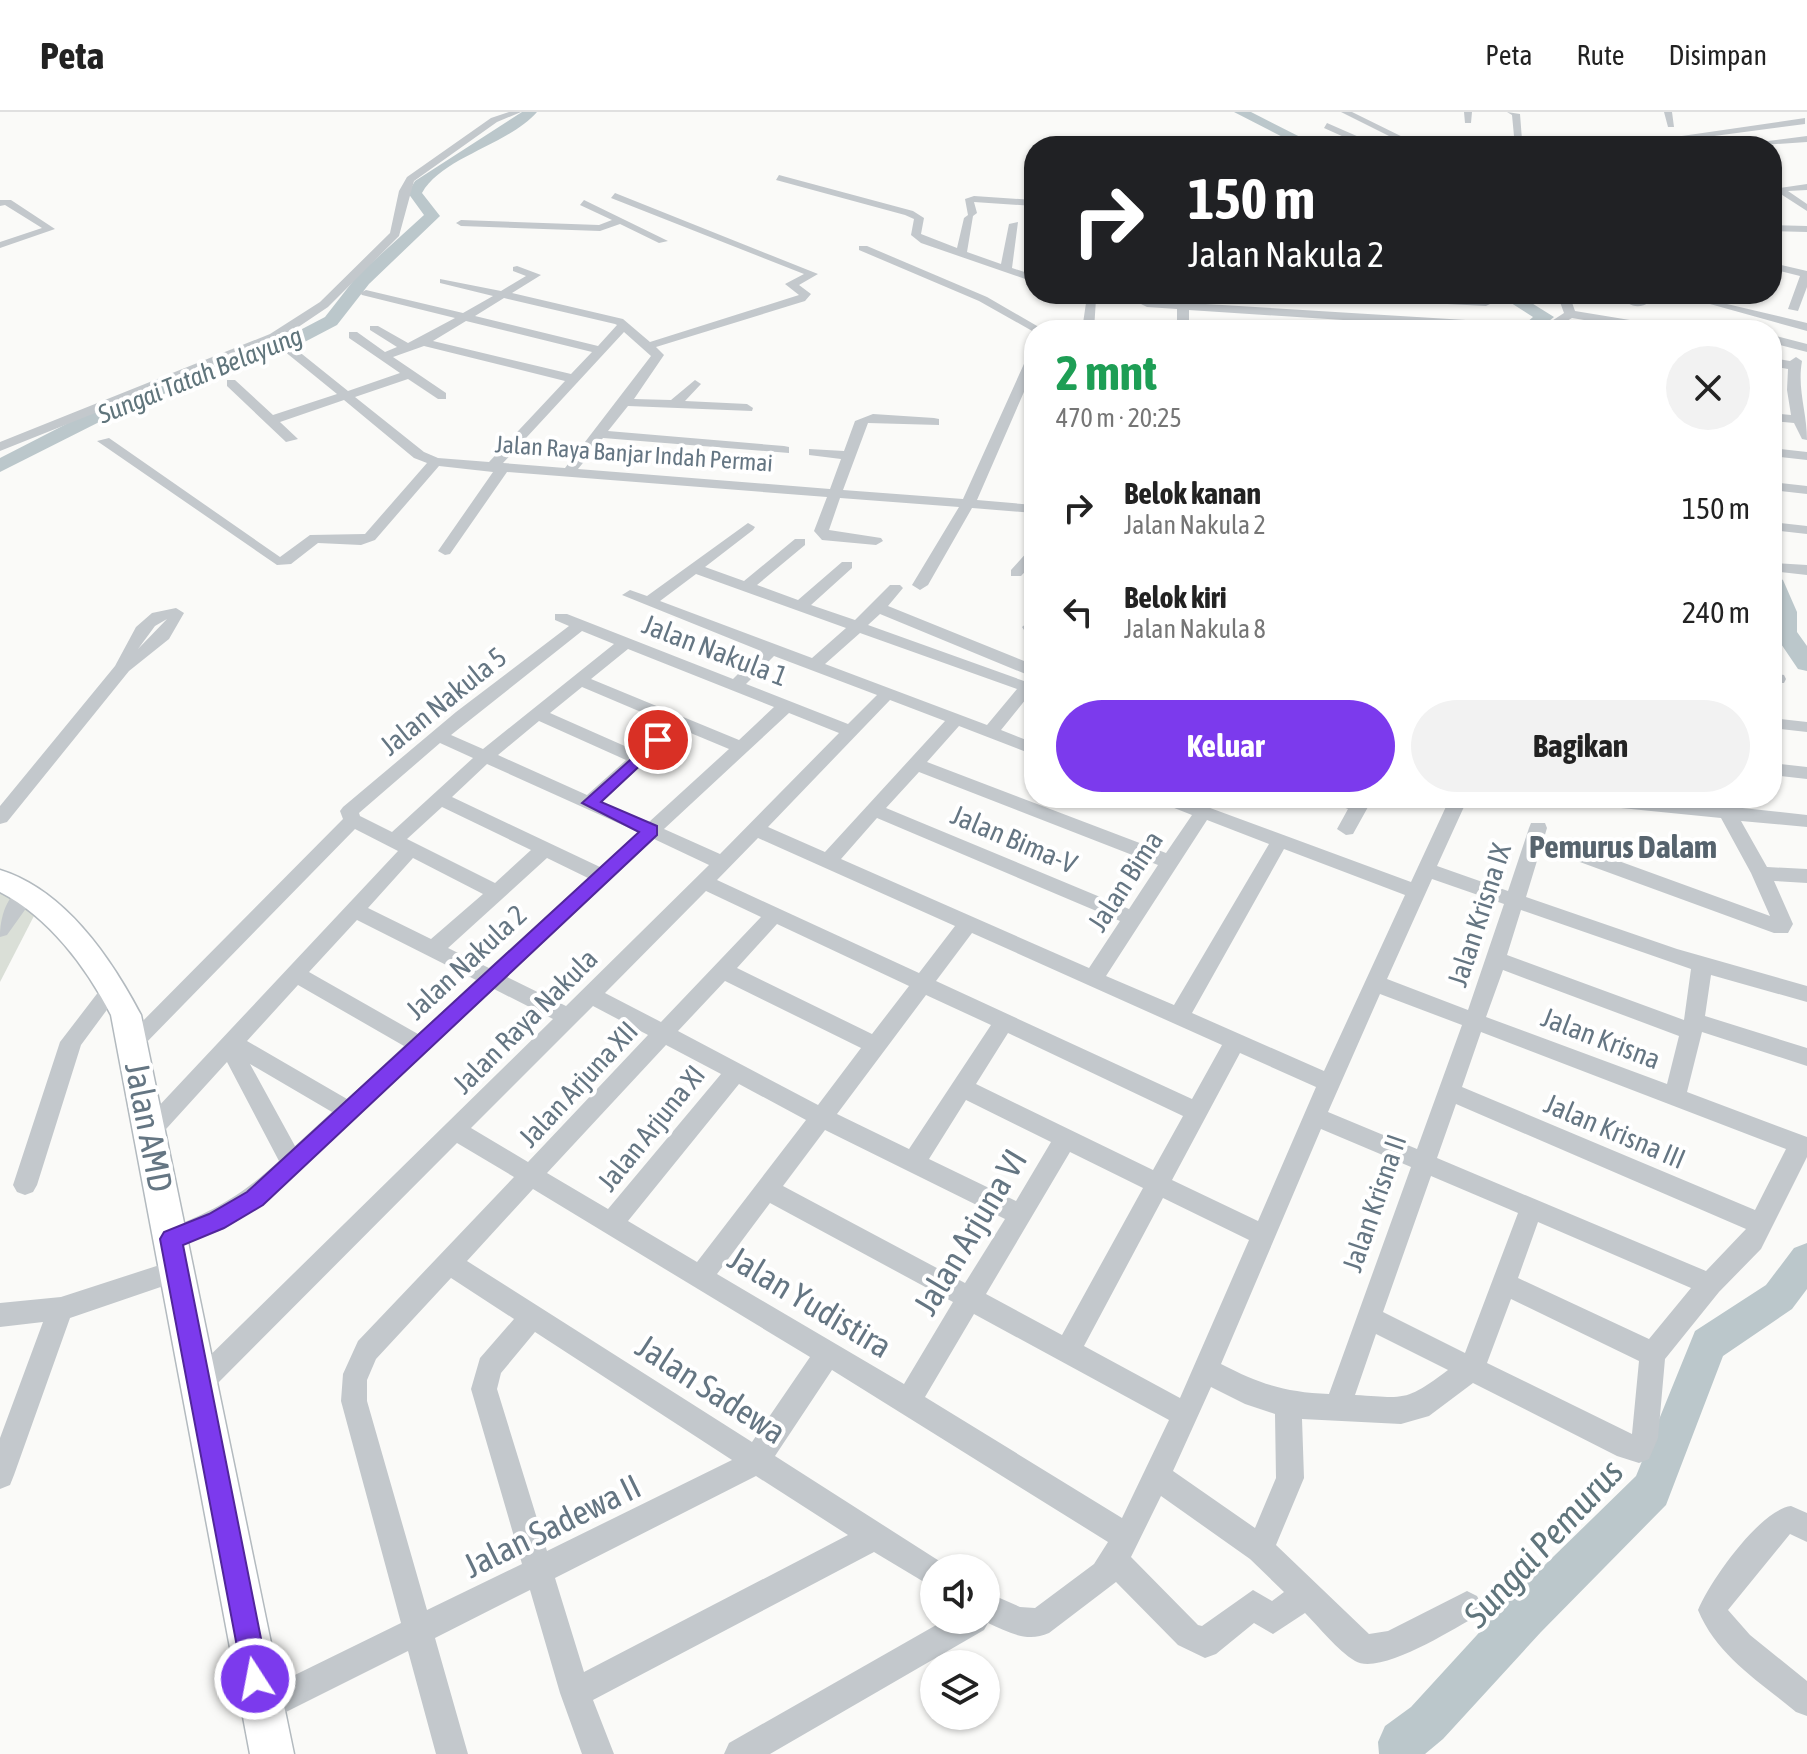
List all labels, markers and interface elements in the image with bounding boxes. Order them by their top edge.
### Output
text: Peta [40,34,104,77]
text: Peta [1485,39,1532,71]
text: Rute [1576,39,1625,71]
text: Disimpan [1669,39,1767,71]
text: 150 m [1188,167,1315,231]
icon: right [1056,168,1160,272]
text: Jalan Nakula 2 [1188,233,1384,275]
water label: Sungai Tatah Belayung [93,320,307,430]
text: 2 mnt [1056,345,1157,400]
button: close [1666,346,1750,430]
text: 470 m · 20:25 [1056,403,1182,433]
street label: Jalan Raya Banjar Indah Permai [494,430,774,477]
text: Belok kanan [1124,476,1261,510]
icon: right [1056,486,1100,530]
text: 150 m [1682,491,1750,525]
text: Jalan Nakula 2 [1124,510,1266,540]
text: Belok kiri [1124,580,1227,614]
icon: left [1056,590,1100,634]
text: 240 m [1682,595,1750,629]
street label: Jalan Nakula 1 [638,608,792,692]
text: Jalan Nakula 8 [1124,614,1266,644]
street label: Jalan Nakula 5 [374,641,512,761]
button: Keluar [1056,700,1395,792]
button: Bagikan [1411,700,1750,792]
pin [624,706,692,774]
icon: arrive [636,718,680,762]
street label: Jalan Bima-V [946,798,1082,880]
street label: Jalan Bima [1081,825,1169,937]
district label: Pemurus Dalam [1529,828,1717,865]
street label: Jalan Krisna IX [1441,839,1517,990]
street label: Jalan Nakula 2 [399,898,533,1026]
street label: Jalan Raya Nakula [446,942,604,1100]
street label: Jalan Krisna [1537,1001,1665,1075]
street label: Jalan Arjuna XII [512,1015,644,1153]
street label: Jalan AMD [118,1059,181,1195]
street label: Jalan Arjuna XI [591,1059,711,1197]
street label: Jalan Krisna III [1540,1087,1690,1175]
street label: Jalan Krisna II [1336,1130,1412,1276]
street label: Jalan Arjuna VI [905,1142,1034,1321]
street label: Jalan Yudistira [722,1238,899,1365]
street label: Jalan Sadewa [629,1326,793,1451]
water label: Sungai Pemurus [1454,1450,1631,1636]
street label: Jalan Sadewa II [457,1466,646,1585]
map controls [920,1554,1000,1730]
button: sound [920,1554,1000,1634]
position arrow [213,1637,297,1721]
button: layers [920,1650,1000,1730]

